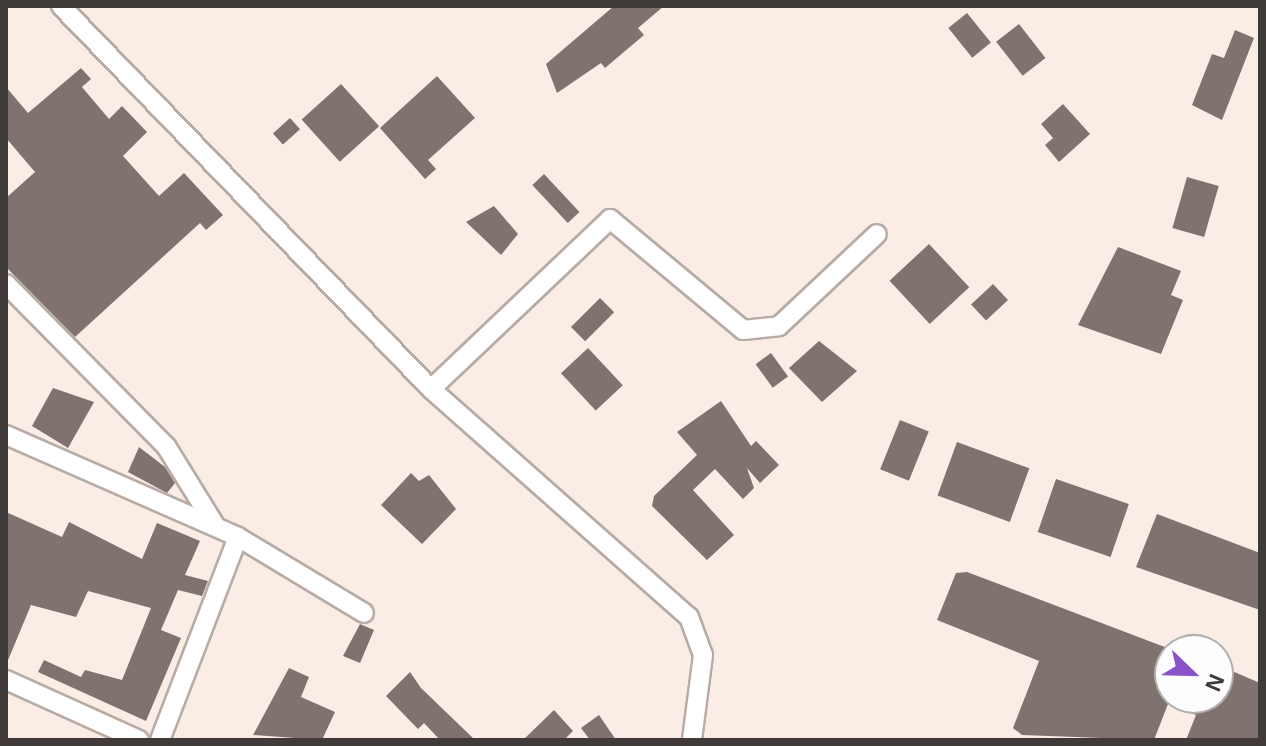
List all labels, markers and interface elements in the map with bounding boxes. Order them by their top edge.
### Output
north arrow [1154,634,1234,714]
text: N [1200,671,1229,695]

